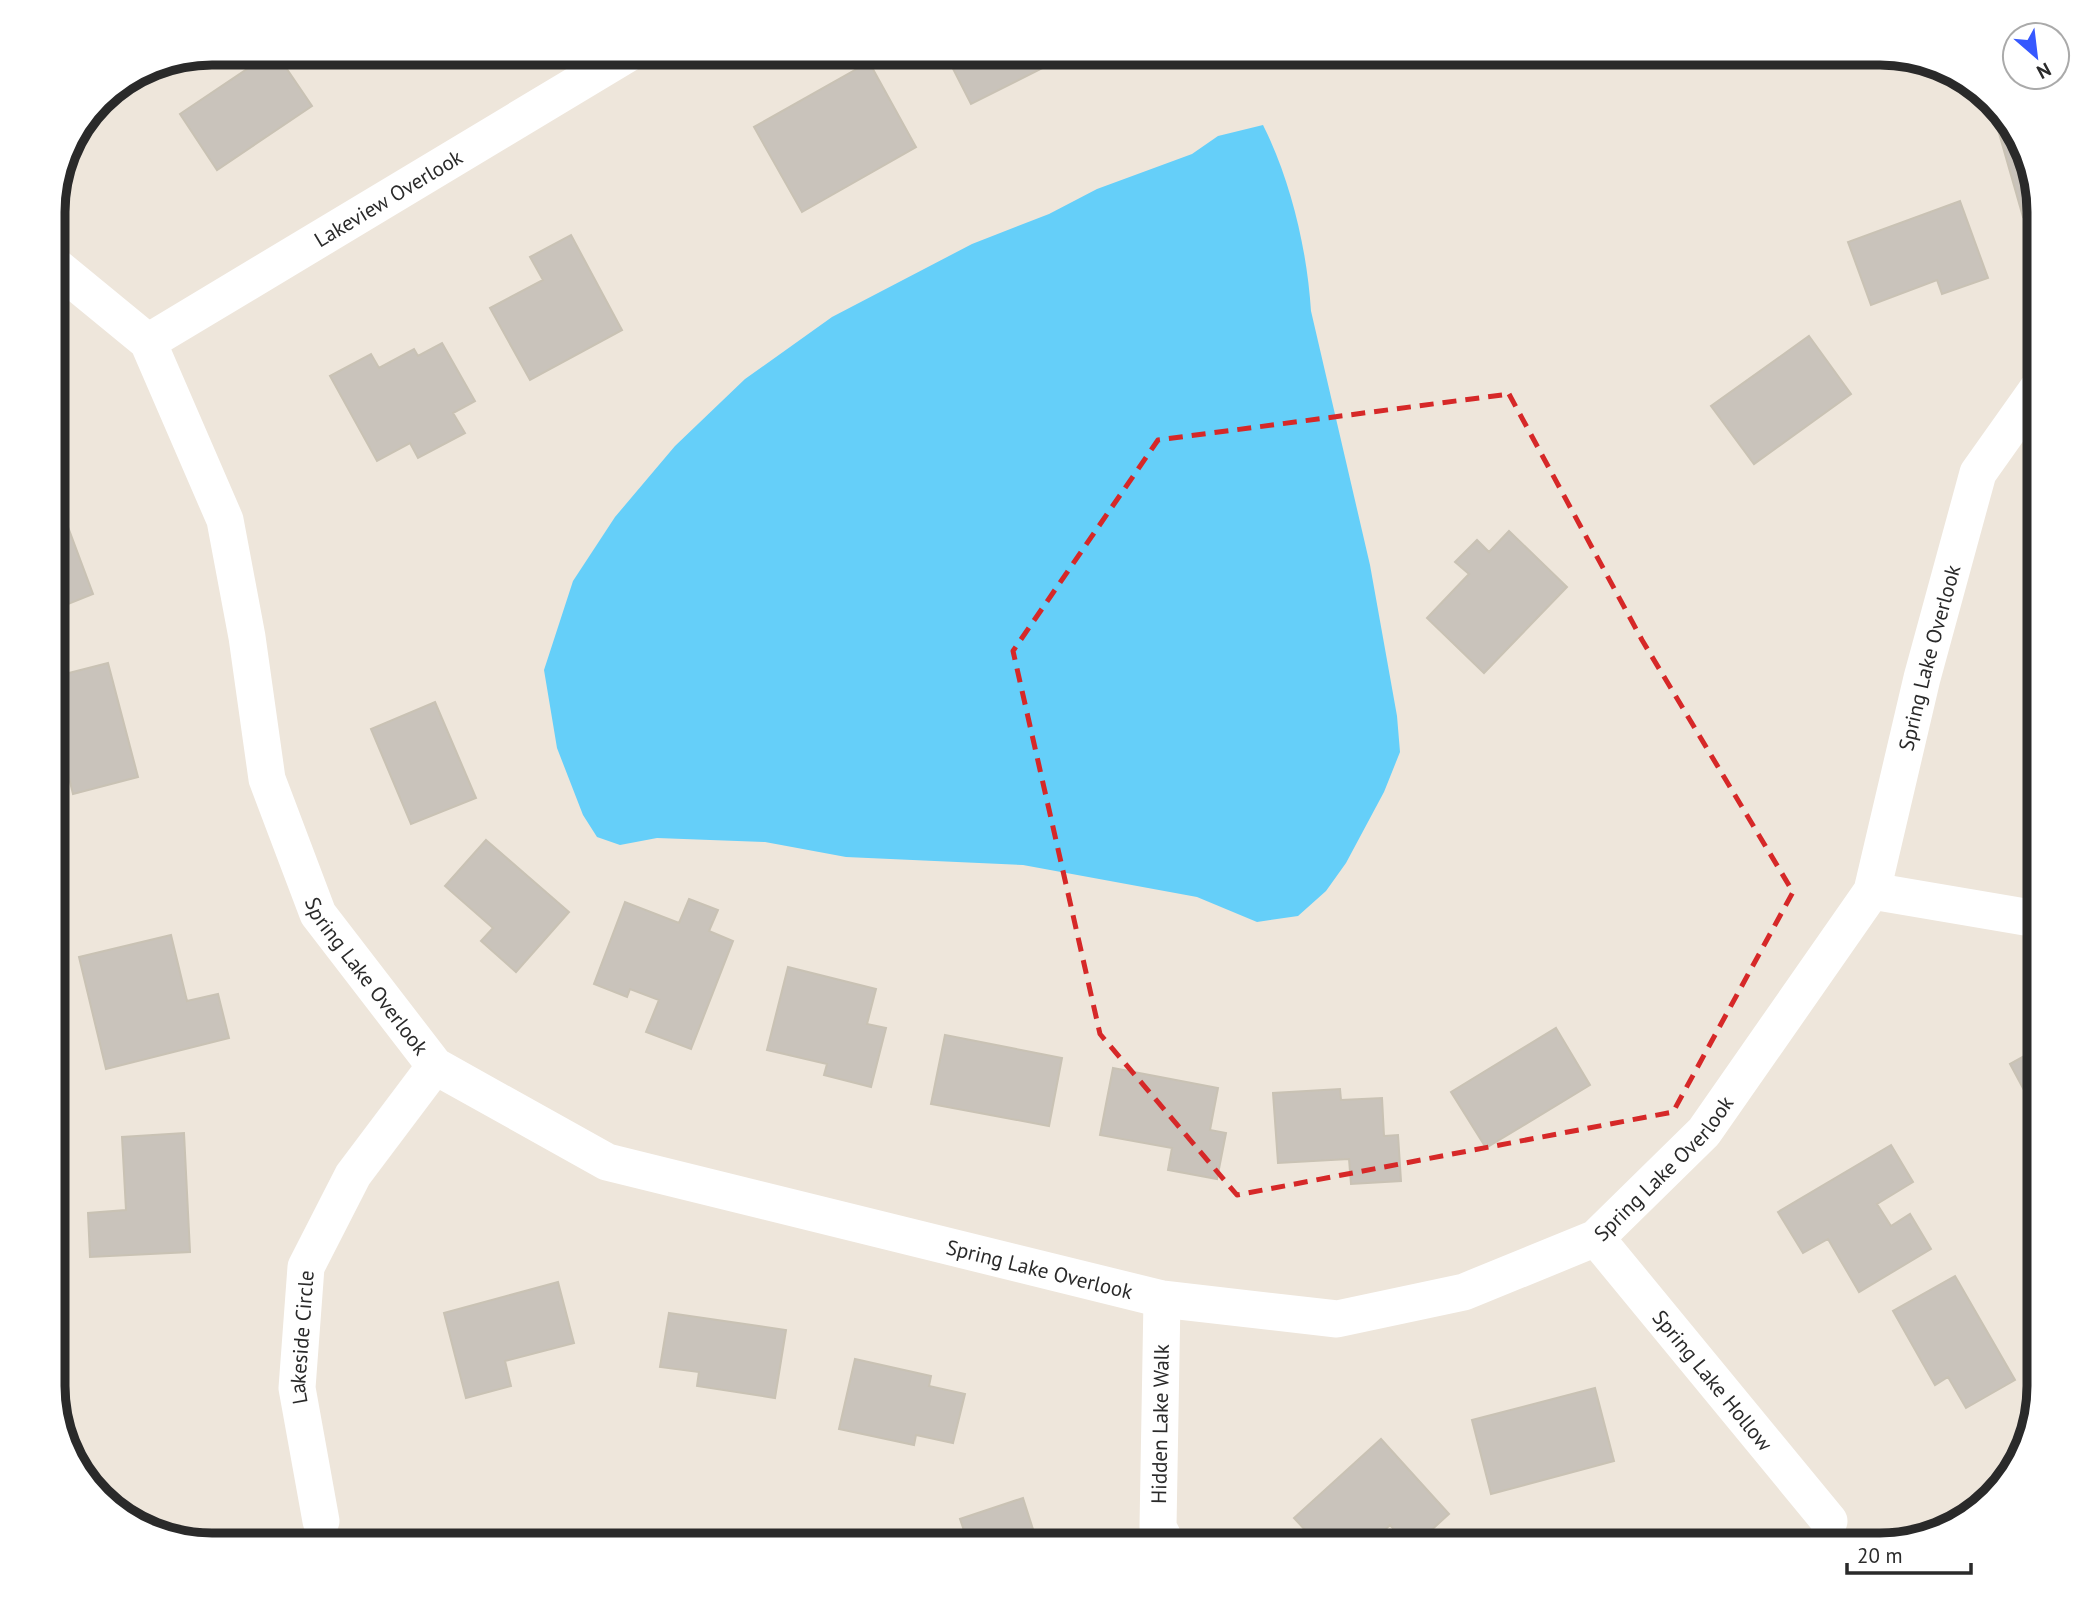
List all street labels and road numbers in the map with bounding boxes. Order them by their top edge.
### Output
street label: Lakeview Overlook [309,143,467,253]
street label: Spring Lake Overlook [1892,562,1966,753]
street label: Spring Lake Overlook [299,893,435,1060]
street label: Spring Lake Overlook [1588,1090,1739,1246]
street label: Spring Lake Overlook [944,1233,1136,1305]
street label: Lakeside Circle [283,1269,319,1407]
street label: Spring Lake Hollow [1647,1304,1779,1457]
street label: Hidden Lake Walk [1145,1344,1175,1504]

